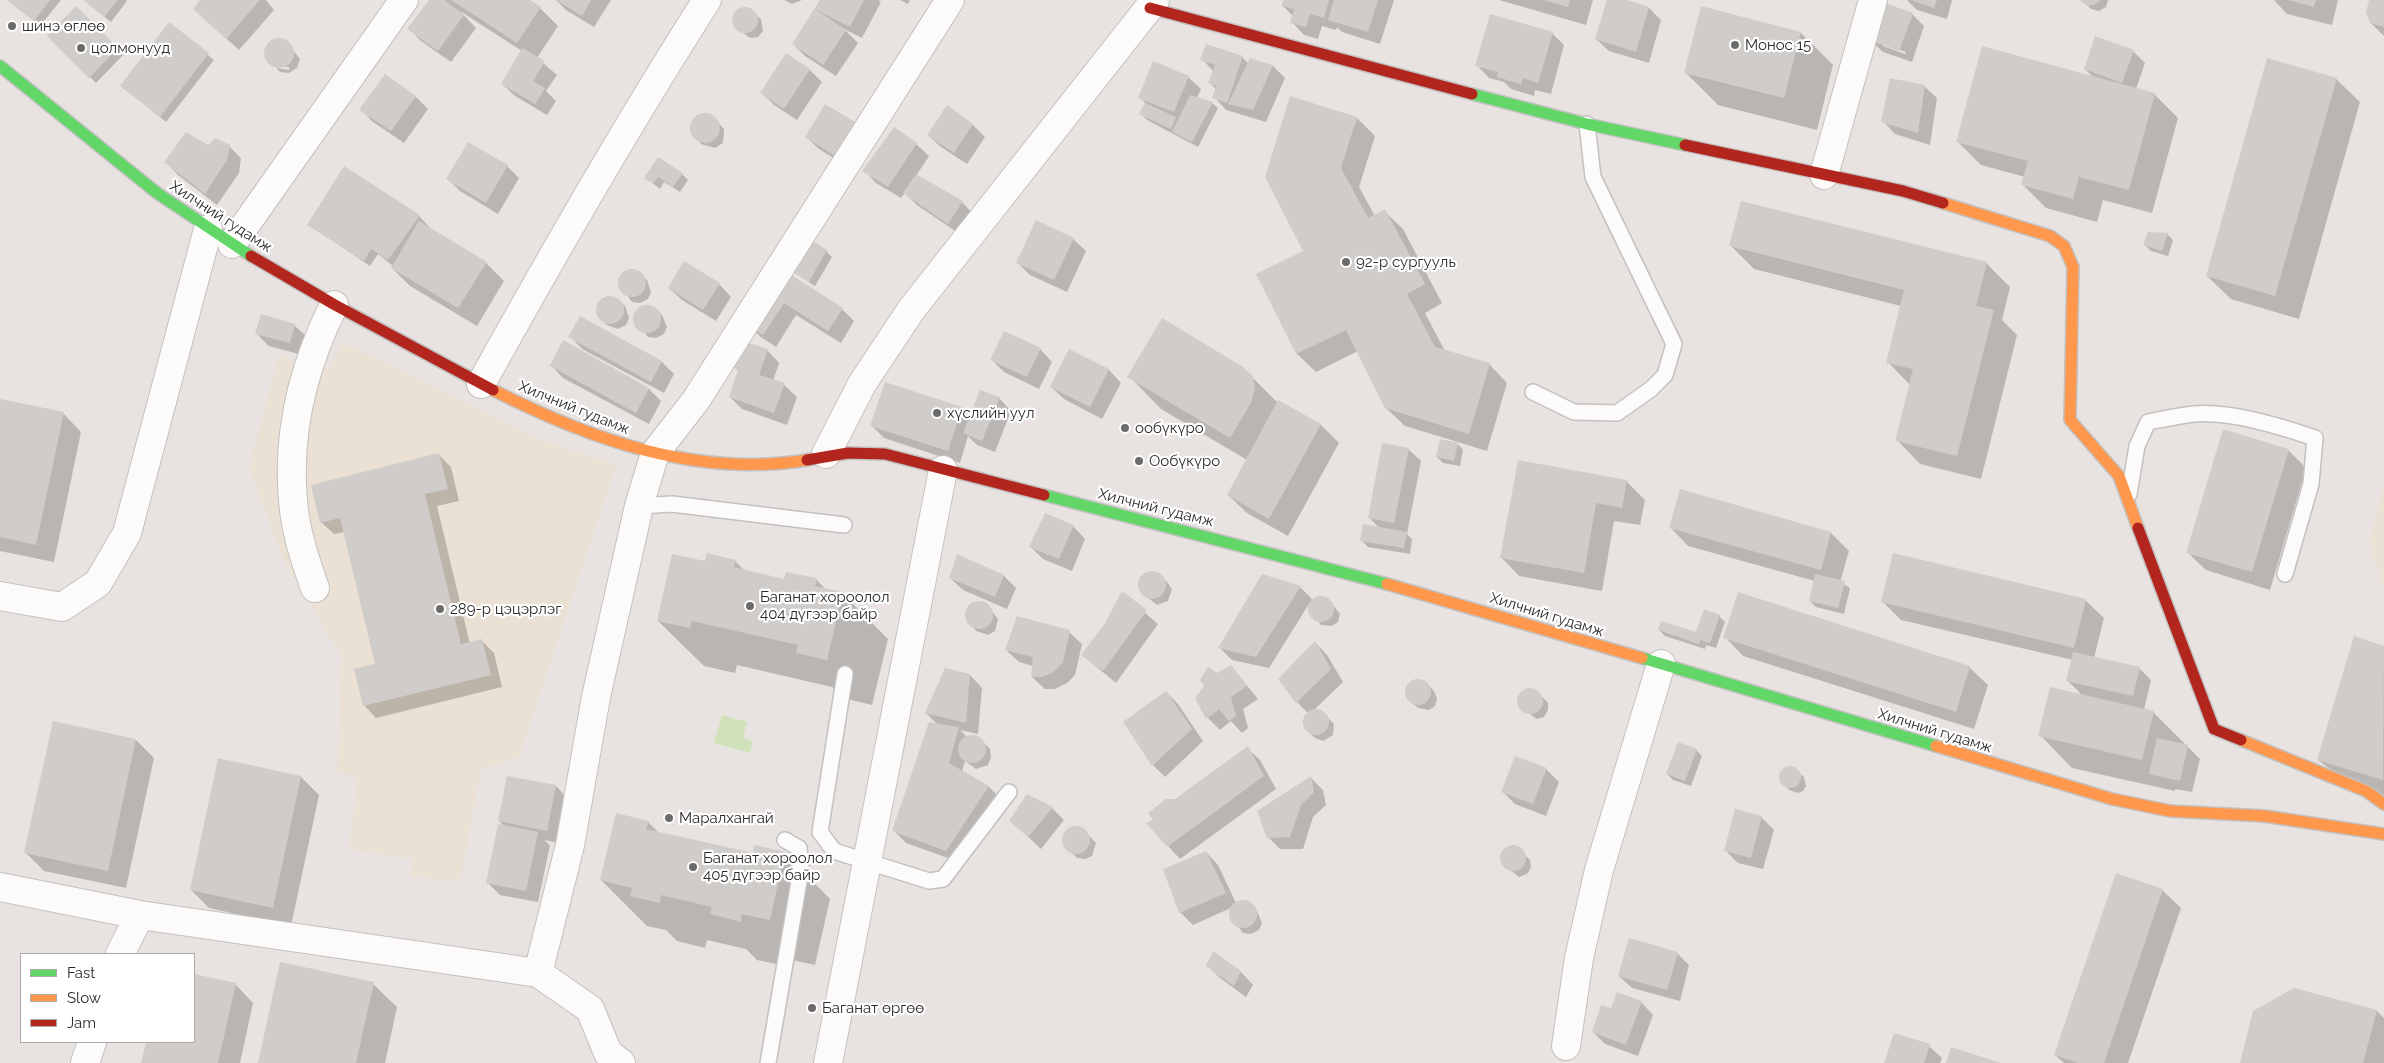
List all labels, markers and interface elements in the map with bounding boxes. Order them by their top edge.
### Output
place label: шинэ өглөө [22,17,105,35]
marker: шинэ өглөө [6,20,18,32]
place label: Монос 15 [1745,36,1811,54]
place label: цолмонууд [91,39,170,57]
marker: Монос 15 [1729,39,1741,51]
marker: цолмонууд [75,42,87,54]
street label: Хилчний гудамж [166,177,276,257]
place label: 92-р сургууль [1356,253,1456,271]
marker: 92-р сургууль [1340,256,1352,268]
street label: Хилчний гудамж [516,377,632,439]
place label: хүслийн уул [947,404,1035,422]
marker: хүслийн уул [931,407,943,419]
place label: ообүкүро [1135,419,1204,437]
marker: ообүкүро [1119,422,1131,434]
place label: Ообүкүро [1149,452,1220,470]
marker: Ообүкүро [1133,455,1145,467]
street label: Хилчний гудамж [1096,485,1216,531]
place label: Баганат хороолол 404 дүгээр байр [760,588,890,623]
street label: Хилчний гудамж [1488,589,1606,641]
place label: 289-р цэцэрлэг [450,600,561,618]
marker: Баганат хороолол 404 дүгээр байр [744,600,756,612]
marker: 289-р цэцэрлэг [434,603,446,615]
street label: Хилчний гудамж [1876,705,1994,757]
place label: Маралхангай [679,809,774,827]
marker: Маралхангай [663,812,675,824]
place label: Баганат хороолол 405 дүгээр байр [703,849,833,884]
marker: Баганат хороолол 405 дүгээр байр [687,861,699,873]
legend [20,953,195,1043]
text: Fast [67,964,95,982]
text: Slow [67,989,101,1007]
place label: Баганат өргөө [822,999,924,1017]
marker: Баганат өргөө [806,1002,818,1014]
text: Jam [67,1014,96,1032]

